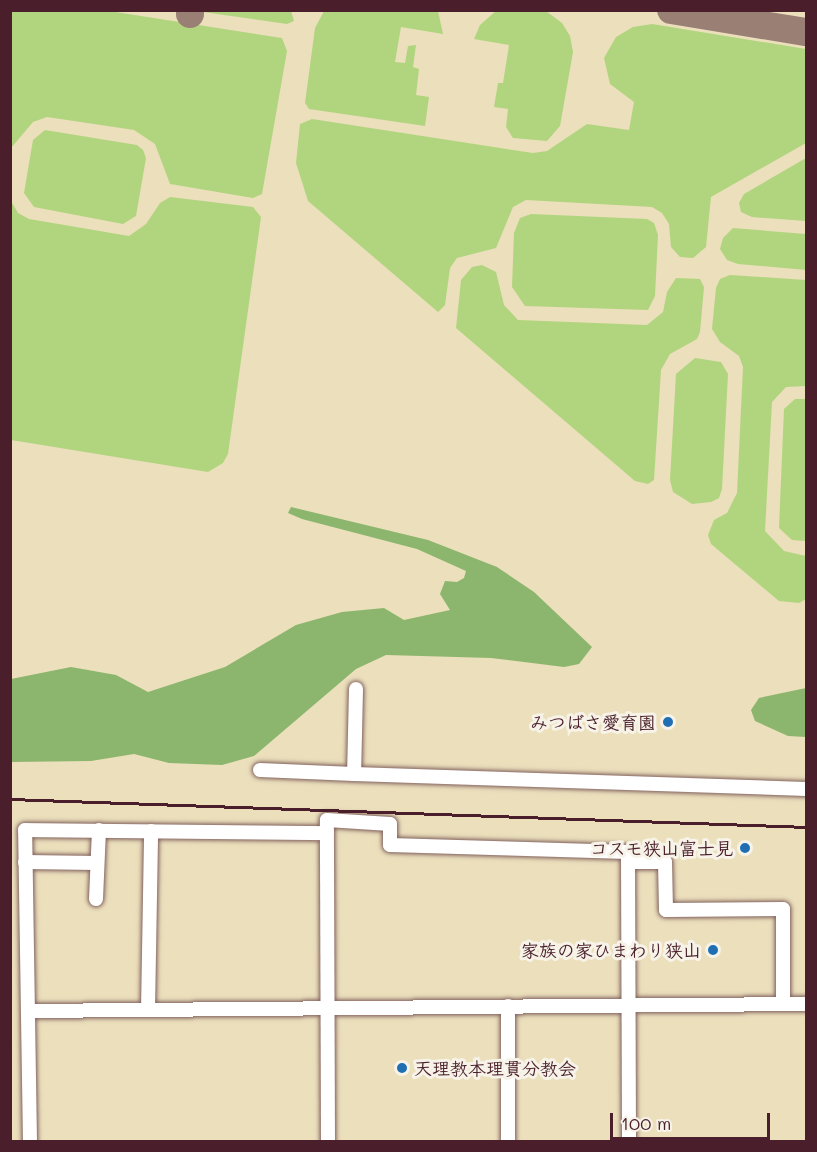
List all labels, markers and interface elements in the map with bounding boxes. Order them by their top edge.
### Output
place label: みつばさ愛育園 [530,711,656,733]
marker: みつばさ愛育園 [661,715,675,729]
place label: コスモ狭山富士見 [589,837,733,859]
marker: コスモ狭山富士見 [738,841,752,855]
place label: 家族の家ひまわり狭山 [521,939,701,961]
marker: 家族の家ひまわり狭山 [706,943,720,957]
place label: 天理教本理貫分教会 [414,1057,576,1079]
marker: 天理教本理貫分教会 [395,1061,409,1075]
scale bar [613,1101,774,1139]
text: 100 m [621,1111,671,1135]

